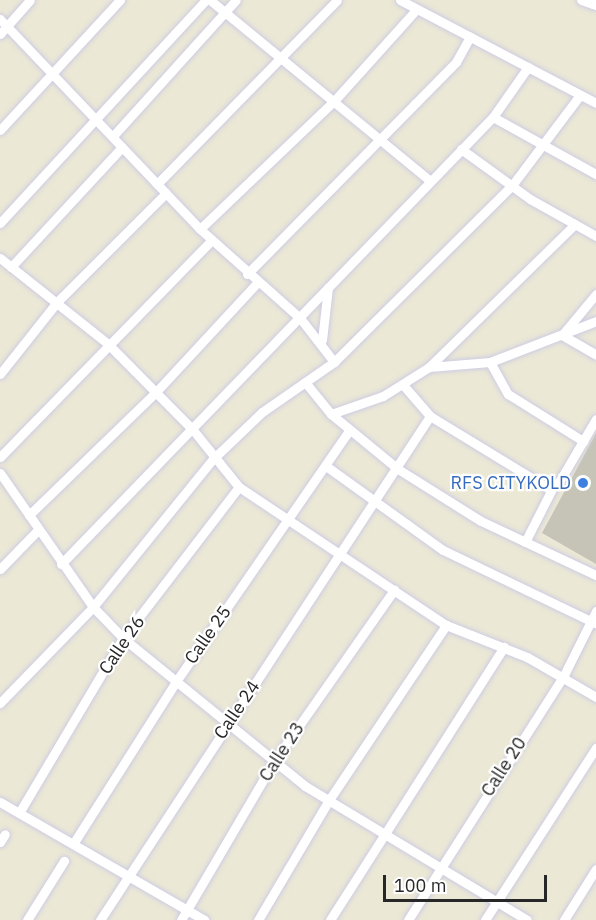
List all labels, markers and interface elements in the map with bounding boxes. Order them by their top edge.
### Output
place label: RFS CITYKOLD [451,472,571,494]
marker: RFS CITYKOLD [576,476,590,490]
street label: Calle 25 [180,602,236,668]
street label: Calle 26 [95,612,149,678]
street label: Calle 24 [210,677,264,743]
street label: Calle 23 [255,718,309,786]
street label: Calle 20 [477,733,531,801]
scale bar [386,863,550,901]
text: 100 m [394,874,446,897]

